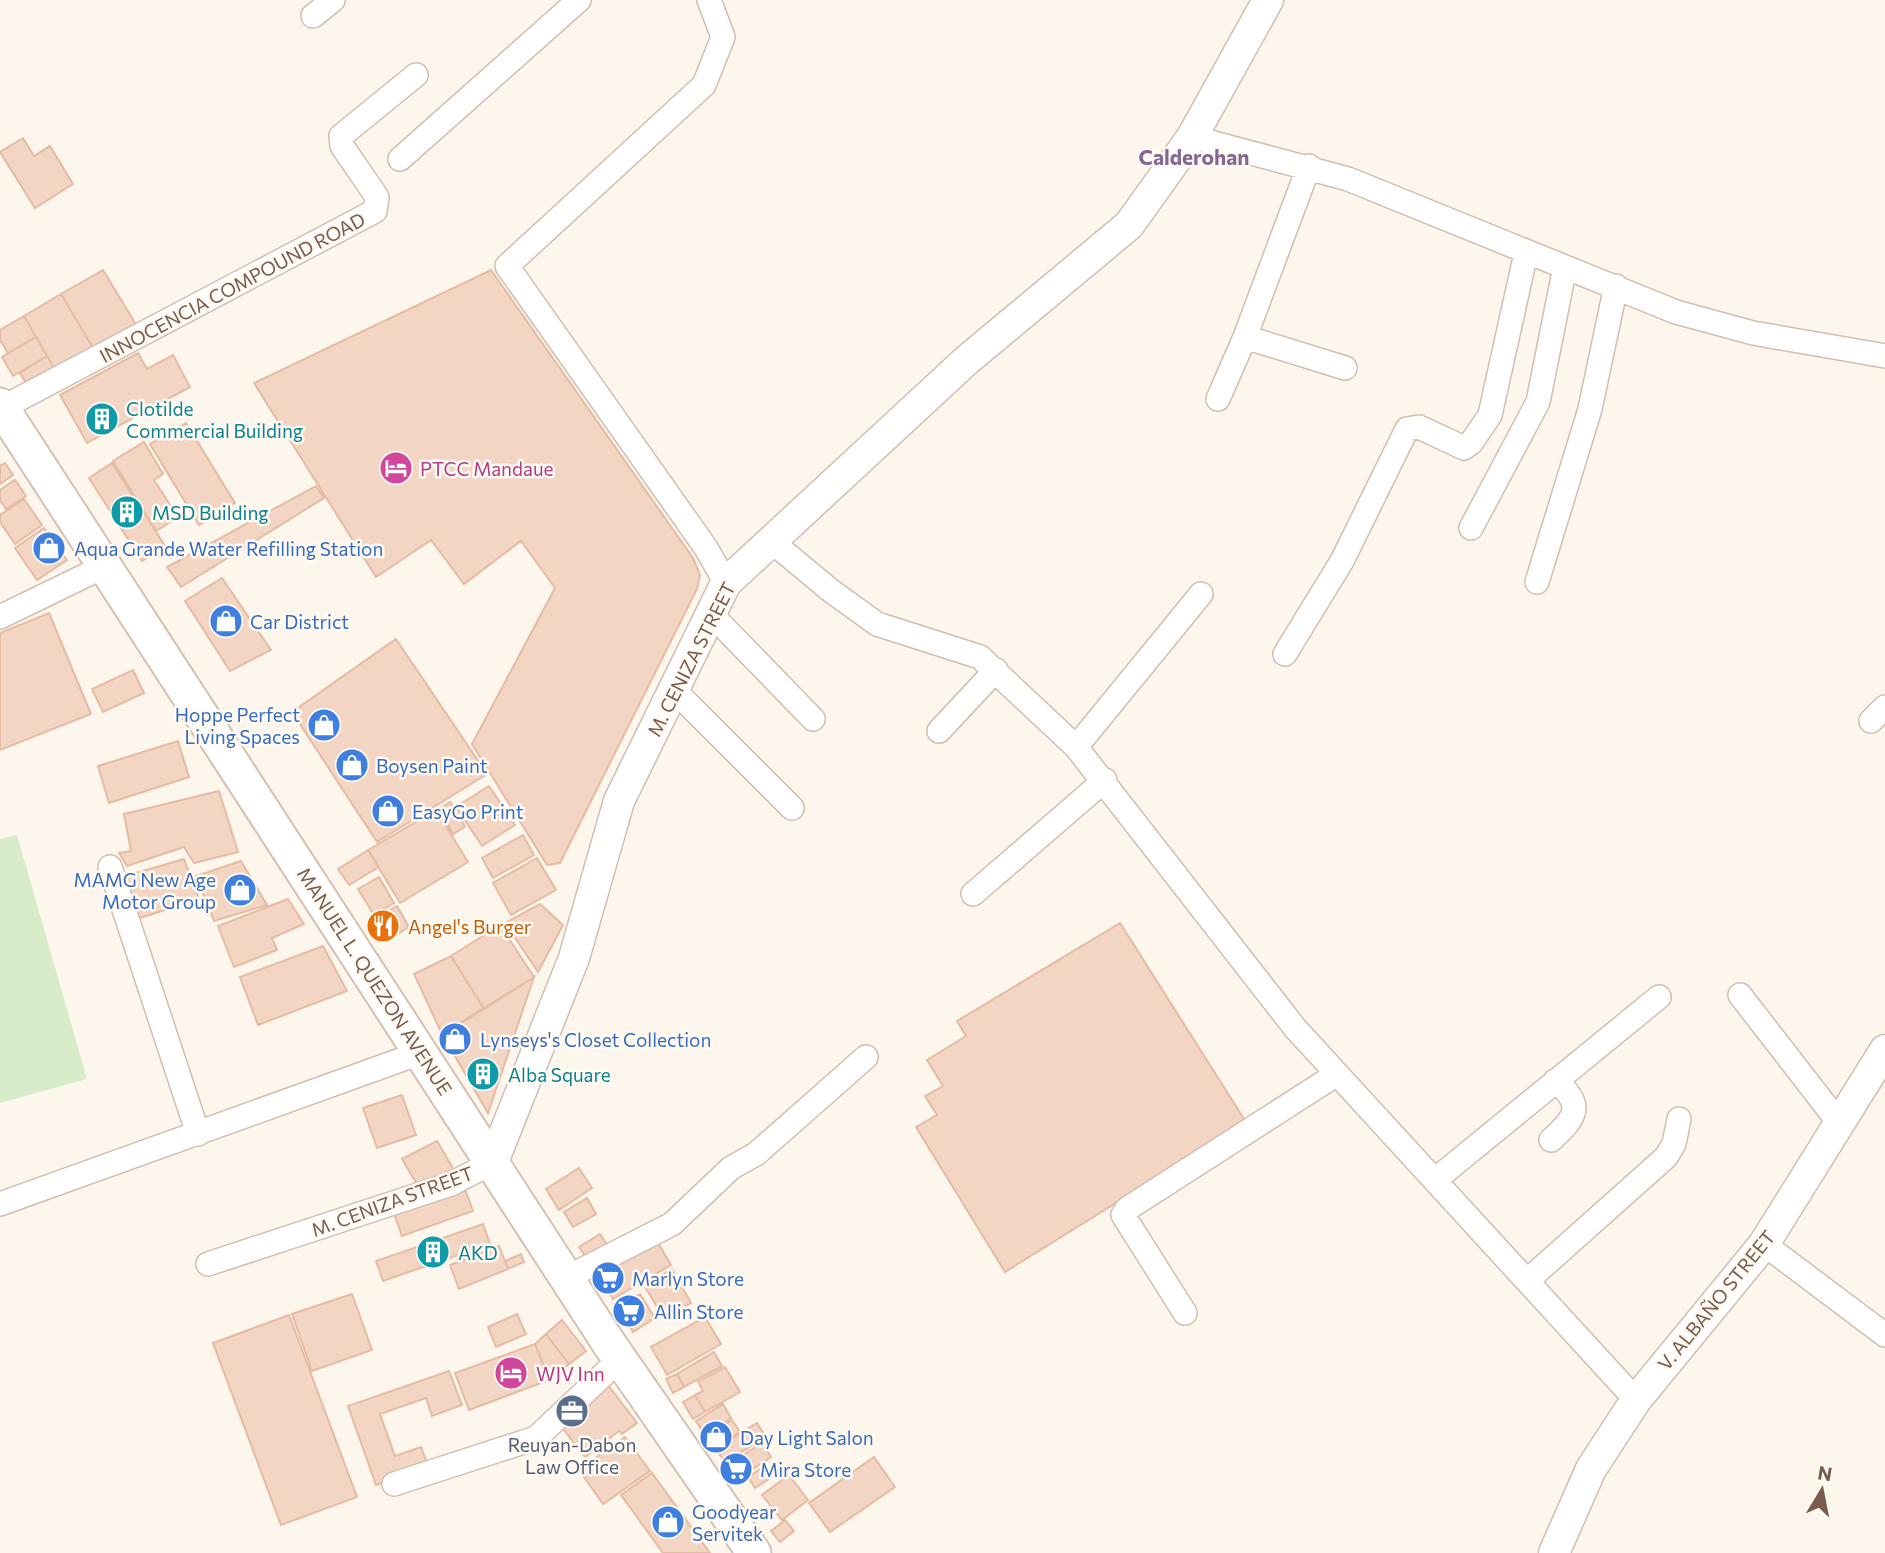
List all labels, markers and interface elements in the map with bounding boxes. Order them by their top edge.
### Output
district label: Calderohan [1139,144,1249,169]
street label: INNOCENCIA COMPOUND ROAD [95,207,369,367]
place label: Clotilde Commercial Building [126,397,303,442]
building icon: Clotilde Commercial Building [83,400,121,438]
hotel icon: PTCC Mandaue [377,449,415,487]
place label: PTCC Mandaue [420,457,554,480]
building icon: MSD Building [108,493,146,531]
place label: MSD Building [152,501,269,524]
shop icon: Aqua Grande Water Refilling Station [30,529,68,567]
place label: Aqua Grande Water Refilling Station [74,537,383,560]
street label: M. CENIZA STREET [642,578,740,740]
shop icon: Car District [207,602,245,640]
place label: Car District [250,610,349,633]
place label: Hoppe Perfect Living Spaces [175,703,300,748]
shop icon: Hoppe Perfect Living Spaces [305,706,343,744]
shop icon: Boysen Paint [333,746,371,784]
place label: Boysen Paint [376,754,488,777]
shop icon: EasyGo Print [369,792,407,830]
place label: EasyGo Print [412,800,524,823]
street label: MANUEL L. QUEZON AVENUE [293,863,457,1099]
place label: MAMG New Age Motor Group [74,868,216,913]
shop icon: MAMG New Age Motor Group [221,871,259,909]
restaurant icon: Angel's Burger [364,907,402,945]
place label: Angel's Burger [408,915,532,938]
shop icon: Lynseys's Closet Collection [436,1020,474,1058]
place label: Lynseys's Closet Collection [480,1028,711,1051]
building icon: Alba Square [464,1055,502,1093]
place label: Alba Square [508,1063,611,1086]
street label: M. CENIZA STREET [308,1161,476,1241]
street label: V. ALBAÑO STREET [1653,1225,1779,1375]
building icon: AKD [414,1233,452,1271]
place label: AKD [458,1241,498,1264]
supermarket icon: Marlyn Store [589,1259,627,1297]
place label: Marlyn Store [632,1267,744,1290]
supermarket icon: Allin Store [610,1292,648,1330]
place label: Allin Store [654,1300,743,1323]
hotel icon: WJV Inn [492,1354,530,1392]
place label: WJV Inn [536,1362,605,1385]
office icon: Reuyan-Dabon Law Office [553,1392,591,1430]
shop icon: Day Light Salon [697,1418,735,1456]
place label: Day Light Salon [740,1426,874,1449]
place label: Reuyan-Dabon Law Office [508,1433,636,1478]
supermarket icon: Mira Store [717,1450,755,1488]
north arrow [1787,1455,1857,1525]
place label: Mira Store [760,1458,851,1481]
text: N [1816,1460,1834,1485]
place label: Goodyear Servitek [692,1500,777,1545]
shop icon: Goodyear Servitek [649,1503,687,1541]

